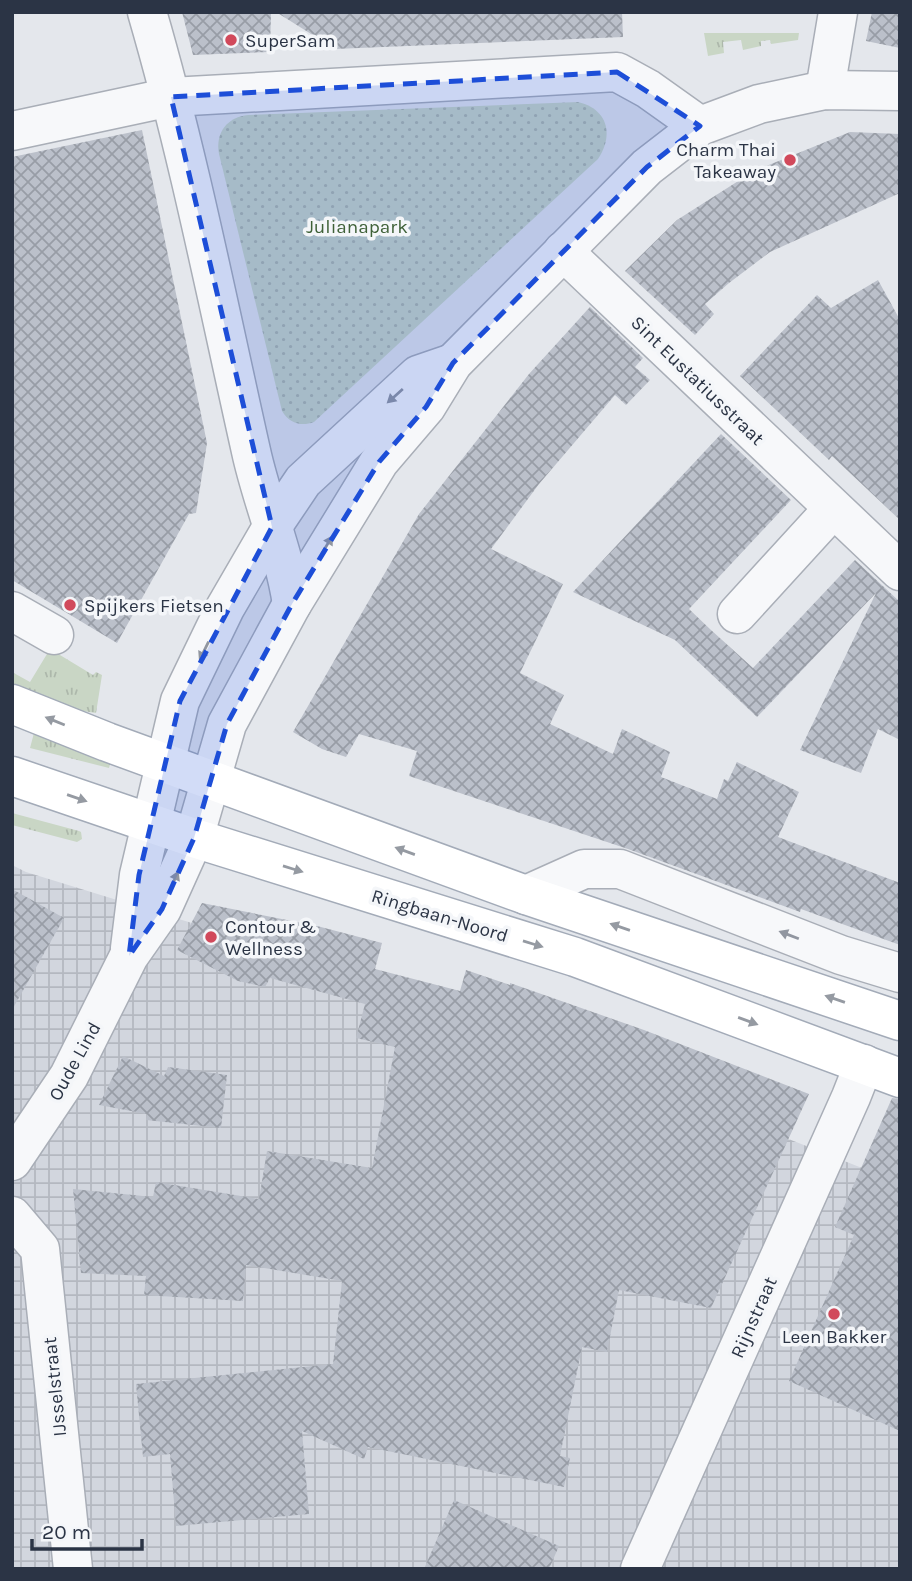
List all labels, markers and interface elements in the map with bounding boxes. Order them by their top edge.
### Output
place label: SuperSam [245,30,335,52]
marker: SuperSam [223,32,239,48]
place label: Charm Thai Takeaway [676,139,776,183]
marker: Charm Thai Takeaway [782,152,798,168]
park label: Julianapark [306,216,408,238]
street label: Sint Eustatiusstraat [626,312,768,450]
one-way arrow [387,388,404,404]
one-way arrow [320,536,333,555]
place label: Spijkers Fietsen [84,595,224,617]
marker: Spijkers Fietsen [62,597,78,613]
one-way arrow [198,641,210,661]
one-way arrow [44,716,65,727]
one-way arrow [66,793,87,804]
one-way arrow [395,845,416,856]
one-way arrow [283,865,304,875]
one-way arrow [168,871,180,891]
street label: Ringbaan-Noord [369,885,511,947]
place label: Contour & Wellness [225,916,316,960]
one-way arrow [609,921,630,931]
marker: Contour & Wellness [203,929,219,945]
one-way arrow [779,929,800,940]
one-way arrow [523,940,544,950]
one-way arrow [825,993,846,1004]
one-way arrow [737,1015,758,1026]
street label: Oude Lind [44,1018,105,1105]
street label: Rijnstraat [726,1273,782,1362]
marker: Leen Bakker [826,1306,842,1322]
place label: Leen Bakker [782,1326,886,1348]
street label: IJsselstraat [39,1336,71,1438]
scale bar [32,1508,142,1552]
text: 20 m [42,1520,91,1544]

